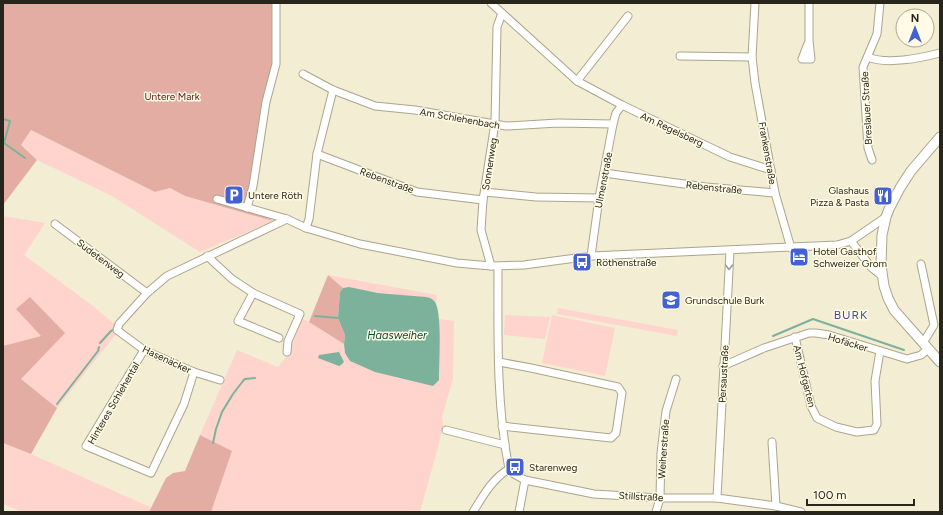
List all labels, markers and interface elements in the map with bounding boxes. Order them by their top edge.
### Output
north arrow [895,8,935,48]
text: N [911,12,919,25]
street label: Breslauer Straße [858,71,875,145]
park label: Untere Mark [145,90,200,103]
street label: Am Schlehenbach [419,105,501,132]
street label: Am Regelsberg [638,109,706,150]
street label: Frankenstraße [756,121,779,186]
street label: Sonnenweg [479,137,500,191]
street label: Ulmenstraße [592,150,615,209]
street label: Rebenstraße [358,165,416,196]
street label: Rebenstraße [685,178,743,197]
parking icon: Untere Röth [223,184,245,206]
place label: Glashaus Pizza & Pasta [810,184,869,209]
restaurant icon: Glashaus Pizza & Pasta [872,185,894,207]
place label: Untere Röth [248,189,303,202]
street label: Sudetenweg [74,236,127,281]
place label: Hotel Gasthof Schweizer Grom [813,245,887,270]
hotel icon: Hotel Gasthof Schweizer Grom [788,246,810,268]
bus stop icon: Röthenstraße [571,251,593,273]
place label: Röthenstraße [596,256,657,269]
one-way arrow [725,264,733,270]
school or university icon: Grundschule Burk [660,289,682,311]
place label: Grundschule Burk [685,294,764,307]
district label: BURK [834,308,868,322]
water label: Haasweiher [367,329,428,342]
street label: Hofäcker [826,330,870,355]
street label: Hasenäcker [140,342,194,377]
street label: Persaustraße [715,344,732,403]
street label: Am Hofgarten [790,344,819,409]
street label: Hinteres Schlehental [85,360,142,447]
street label: Weiherstraße [655,418,672,479]
bus stop icon: Starenweg [504,456,526,478]
place label: Starenweg [529,461,578,474]
scale bar [807,481,914,507]
text: 100 m [813,488,847,502]
street label: Stillstraße [618,489,664,504]

